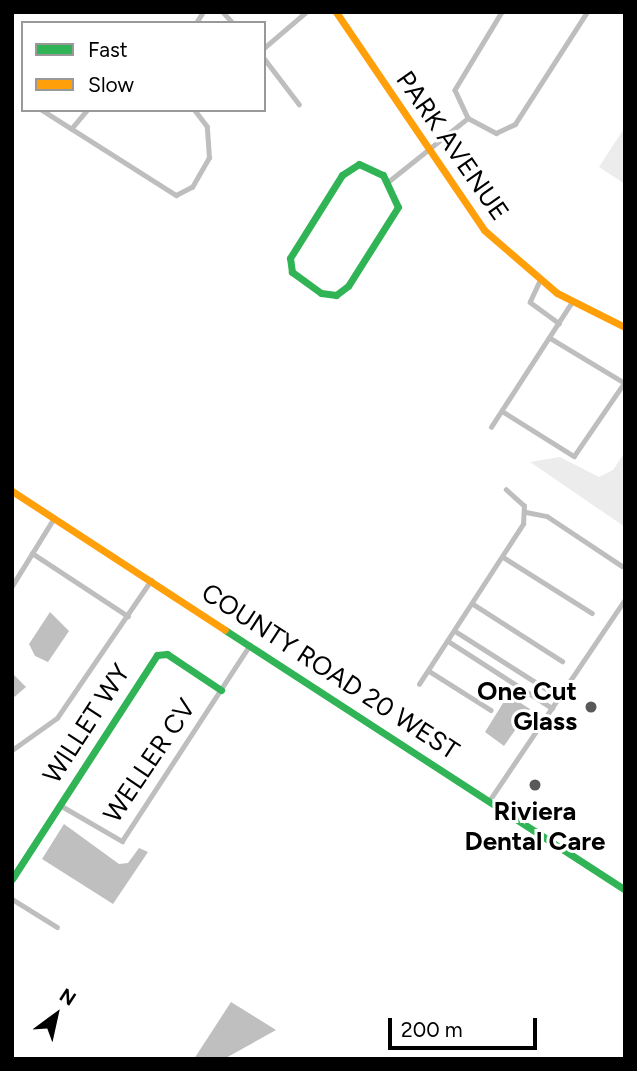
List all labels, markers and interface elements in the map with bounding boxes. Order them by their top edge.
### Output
legend [21,21,266,112]
text: Fast [88,37,128,62]
street label: PARK AVENUE [389,65,515,227]
text: Slow [88,72,134,97]
street label: COUNTY ROAD 20 WEST [195,577,465,767]
street label: WILLET WY [37,659,137,789]
place label: One Cut Glass [477,676,577,738]
street label: WELLER CV [97,693,203,829]
marker: One Cut Glass [583,699,599,715]
marker: Riviera Dental Care [527,777,543,793]
place label: Riviera Dental Care [465,796,605,858]
north arrow [21,980,91,1050]
text: N [55,983,80,1011]
scale bar [392,1004,541,1048]
text: 200 m [401,1017,463,1042]

